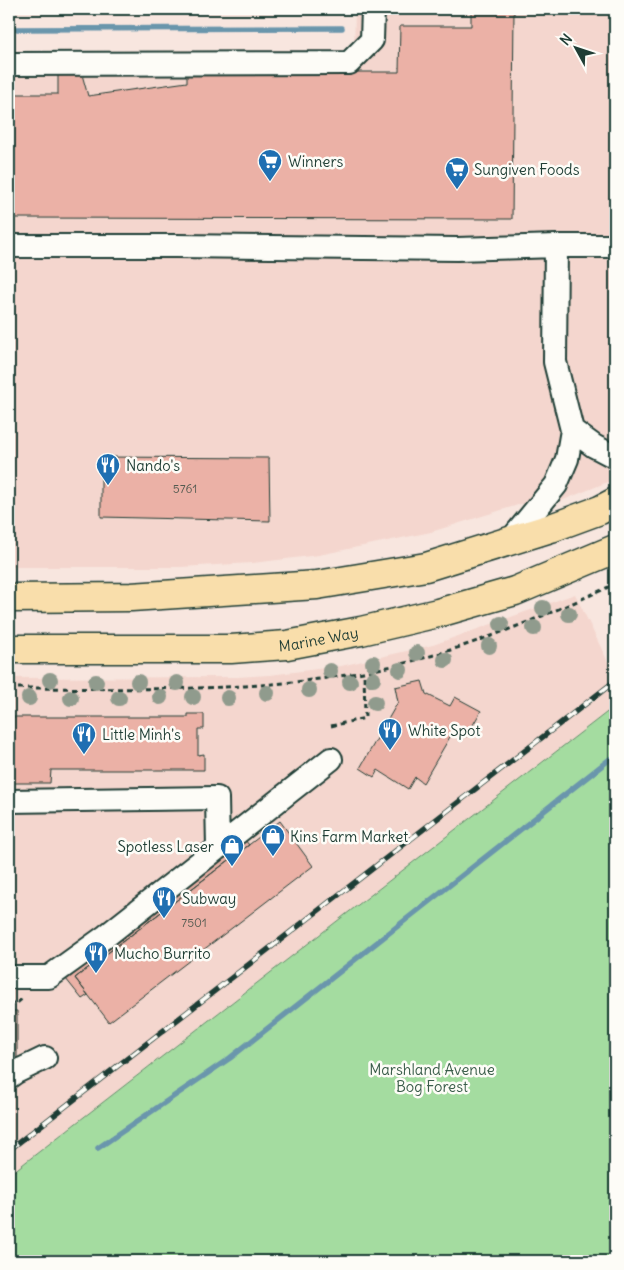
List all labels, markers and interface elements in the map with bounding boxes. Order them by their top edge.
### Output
north arrow [552,22,602,72]
text: N [556,30,576,49]
supermarket icon: Winners [257,148,283,182]
place label: Winners [288,152,344,171]
supermarket icon: Sungiven Foods [444,156,470,190]
place label: Sungiven Foods [474,160,580,179]
restaurant icon: Nando's [95,452,121,486]
place label: Nando's [126,456,180,475]
house number: 5761 [173,481,197,496]
street label: Marine Way [278,622,360,655]
restaurant icon: White Spot [377,717,403,751]
restaurant icon: Little Minh's [71,721,97,755]
place label: White Spot [408,721,480,740]
place label: Little Minh's [102,725,181,744]
shop icon: Kins Farm Market [260,823,286,857]
place label: Kins Farm Market [290,827,408,846]
shop icon: Spotless Laser [219,833,245,867]
place label: Spotless Laser [117,837,214,856]
restaurant icon: Subway [151,885,177,919]
place label: Subway [182,889,236,908]
house number: 7501 [181,915,207,930]
restaurant icon: Mucho Burrito [83,940,109,974]
place label: Mucho Burrito [114,944,211,963]
park label: Marshland Avenue Bog Forest [369,1060,495,1096]

